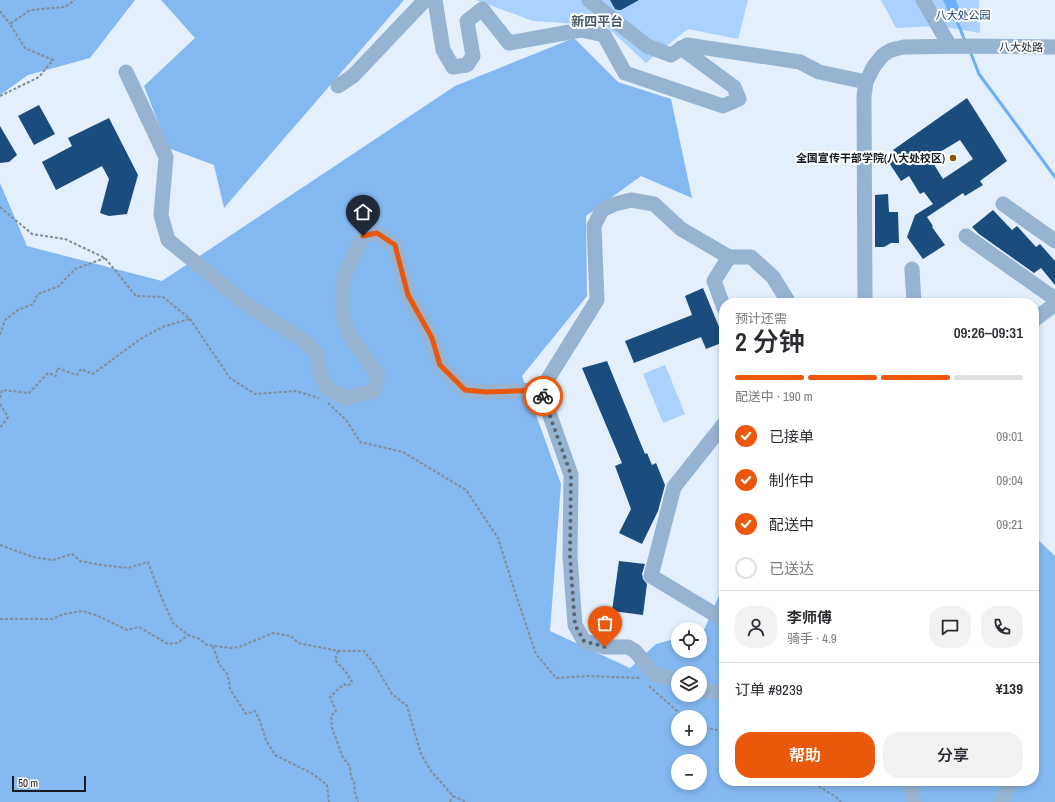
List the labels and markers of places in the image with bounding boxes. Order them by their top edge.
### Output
place label: 全国宣传干部学院(八大处校区) [796,151,945,165]
marker: 全国宣传干部学院(八大处校区) [948,153,958,163]
pin [346,195,380,236]
pin [588,606,622,647]

